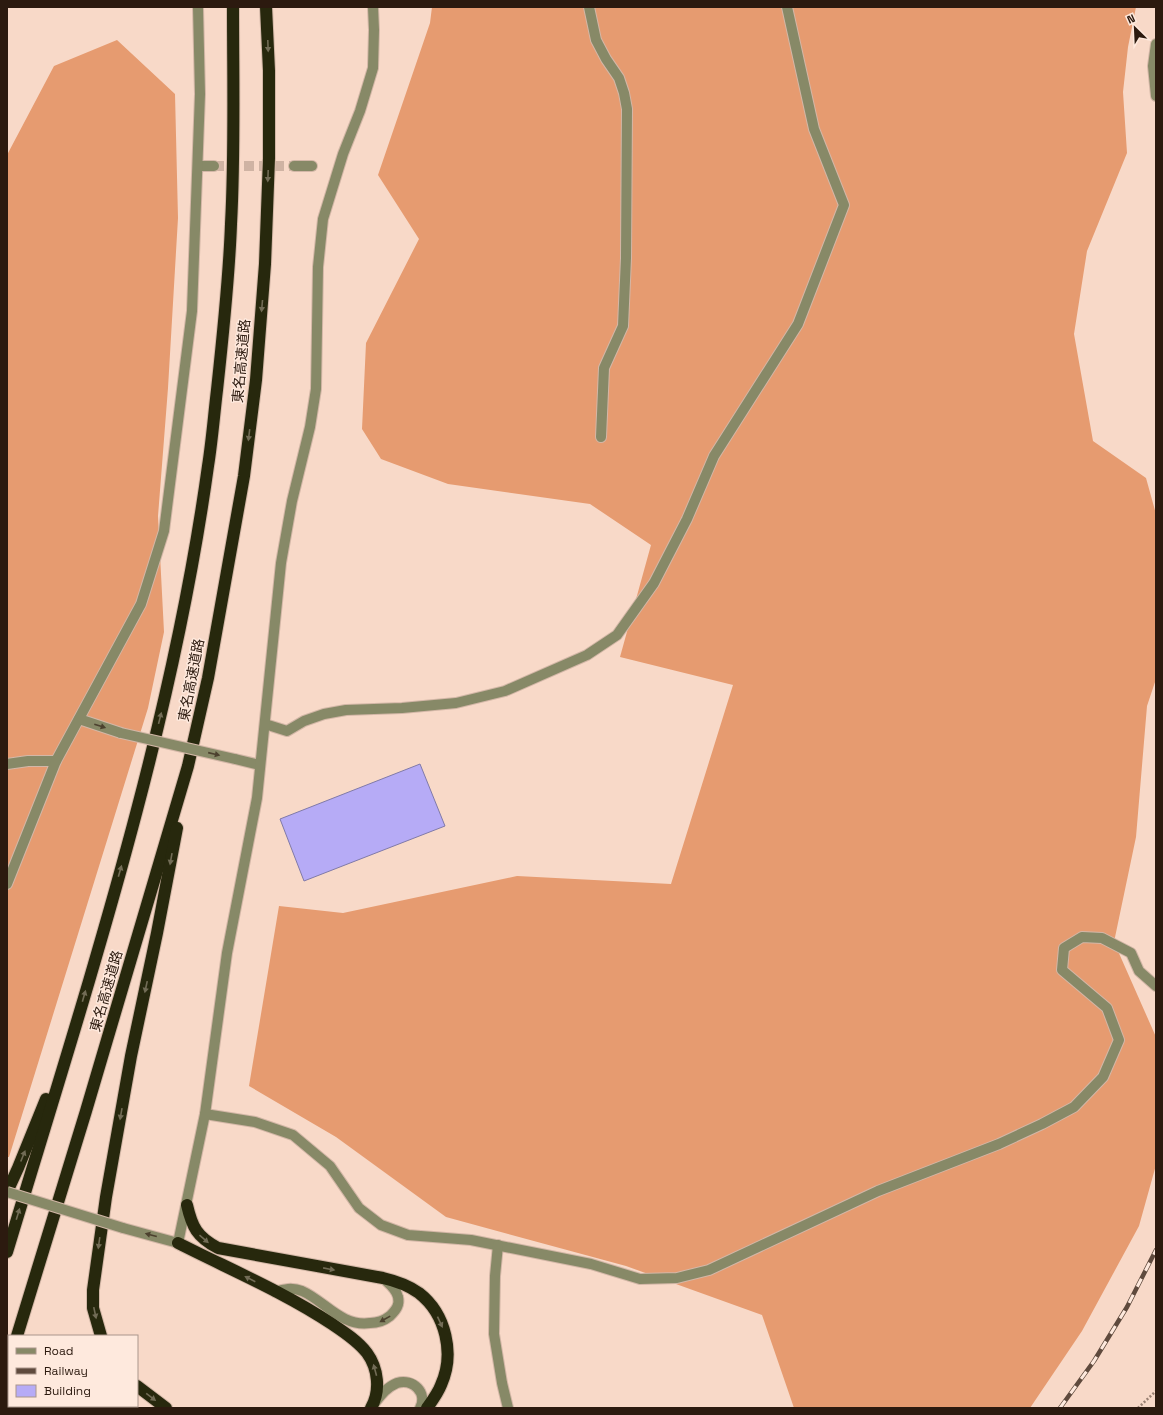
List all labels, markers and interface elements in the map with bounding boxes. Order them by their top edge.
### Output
north arrow [1115,8,1155,48]
text: N [1125,11,1137,27]
one-way arrow [264,40,271,52]
one-way arrow [265,170,271,183]
one-way arrow [258,300,265,312]
street label: 東名高速道路 [228,318,254,404]
one-way arrow [246,429,252,441]
street label: 東名高速道路 [174,637,208,723]
one-way arrow [157,712,163,724]
one-way arrow [94,723,106,729]
one-way arrow [208,752,220,758]
one-way arrow [168,853,174,866]
one-way arrow [117,865,123,877]
street label: 東名高速道路 [86,948,126,1034]
one-way arrow [143,981,149,993]
one-way arrow [81,990,87,1002]
one-way arrow [117,1108,123,1121]
one-way arrow [21,1150,27,1162]
one-way arrow [15,1208,21,1220]
one-way arrow [144,1232,156,1238]
one-way arrow [199,1234,209,1243]
one-way arrow [96,1237,102,1249]
one-way arrow [323,1266,335,1272]
one-way arrow [244,1276,256,1282]
one-way arrow [92,1307,98,1320]
one-way arrow [379,1315,390,1322]
one-way arrow [437,1316,443,1327]
legend [8,1335,138,1407]
text: Road [44,1343,73,1359]
text: Railway [44,1363,88,1379]
one-way arrow [371,1364,377,1377]
text: Building [44,1383,91,1399]
one-way arrow [146,1393,157,1401]

